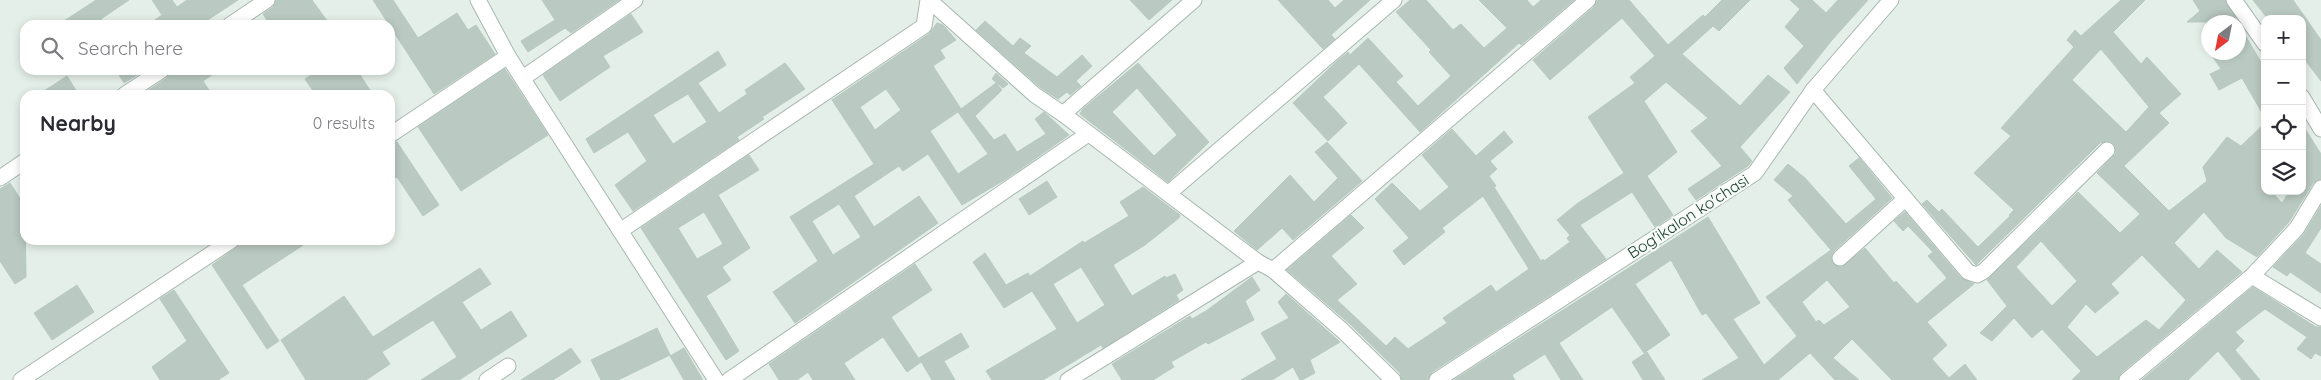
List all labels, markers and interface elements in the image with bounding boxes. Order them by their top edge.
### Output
north arrow [2201,15,2246,60]
map controls [2261,15,2306,195]
button: + [2261,15,2306,60]
search box [20,20,395,75]
icon: search [38,34,66,62]
text: Search here [78,36,183,60]
button: − [2261,60,2306,105]
button: locate [2261,105,2306,150]
text: Nearby [40,110,116,136]
text: 0 results [313,113,375,133]
button: layers [2261,150,2306,195]
street label: Bog'ikalon ko'chasi [1624,169,1752,263]

